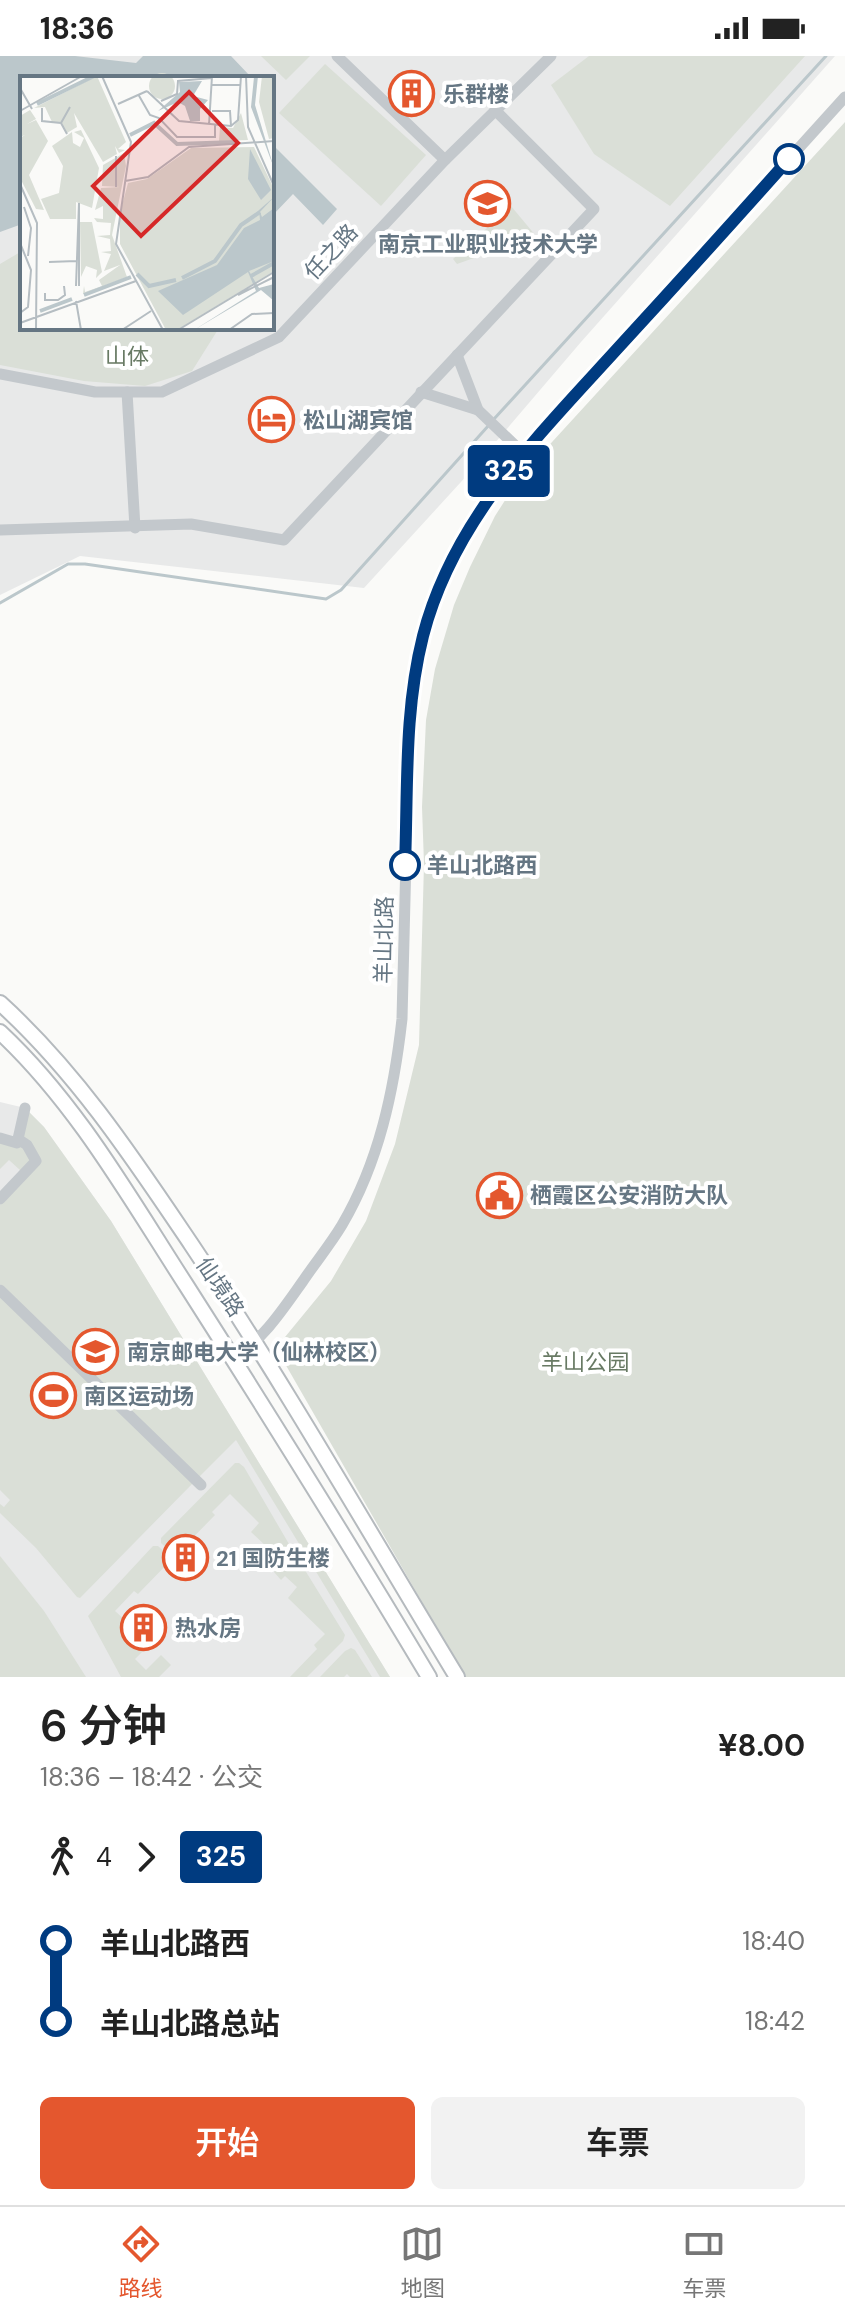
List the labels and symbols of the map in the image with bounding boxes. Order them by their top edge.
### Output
building icon: 乐群楼 [388,70,436,118]
inset map [20,76,274,330]
place label: 乐群楼 [443,80,509,109]
unlabelled marker [774,144,804,174]
school or university icon: 南京工业职业技术大学 [464,179,512,227]
street label: 任之路 [298,218,364,286]
place label: 南京工业职业技术大学 [378,230,598,259]
park label: 山体 [105,342,149,371]
hotel icon: 松山湖宾馆 [248,396,296,444]
place label: 松山湖宾馆 [303,406,413,435]
line badge: 325 [463,445,555,497]
marker: 羊山北路西 [390,850,420,880]
place label: 羊山北路西 [427,851,537,880]
street label: 羊山北路 [369,896,399,984]
public building icon: 栖霞区公安消防大队 [475,1171,523,1219]
place label: 栖霞区公安消防大队 [530,1181,728,1210]
street label: 仙境路 [190,1252,250,1322]
school or university icon: 南京邮电大学（仙林校区） [72,1328,120,1376]
place label: 南京邮电大学（仙林校区） [127,1338,391,1367]
park label: 羊山公园 [541,1348,629,1377]
sports icon: 南区运动场 [29,1372,77,1420]
place label: 南区运动场 [84,1382,194,1411]
building icon: 21 国防生楼 [161,1534,209,1582]
place label: 21 国防生楼 [216,1544,330,1573]
building icon: 热水房 [120,1604,168,1652]
place label: 热水房 [175,1614,241,1643]

